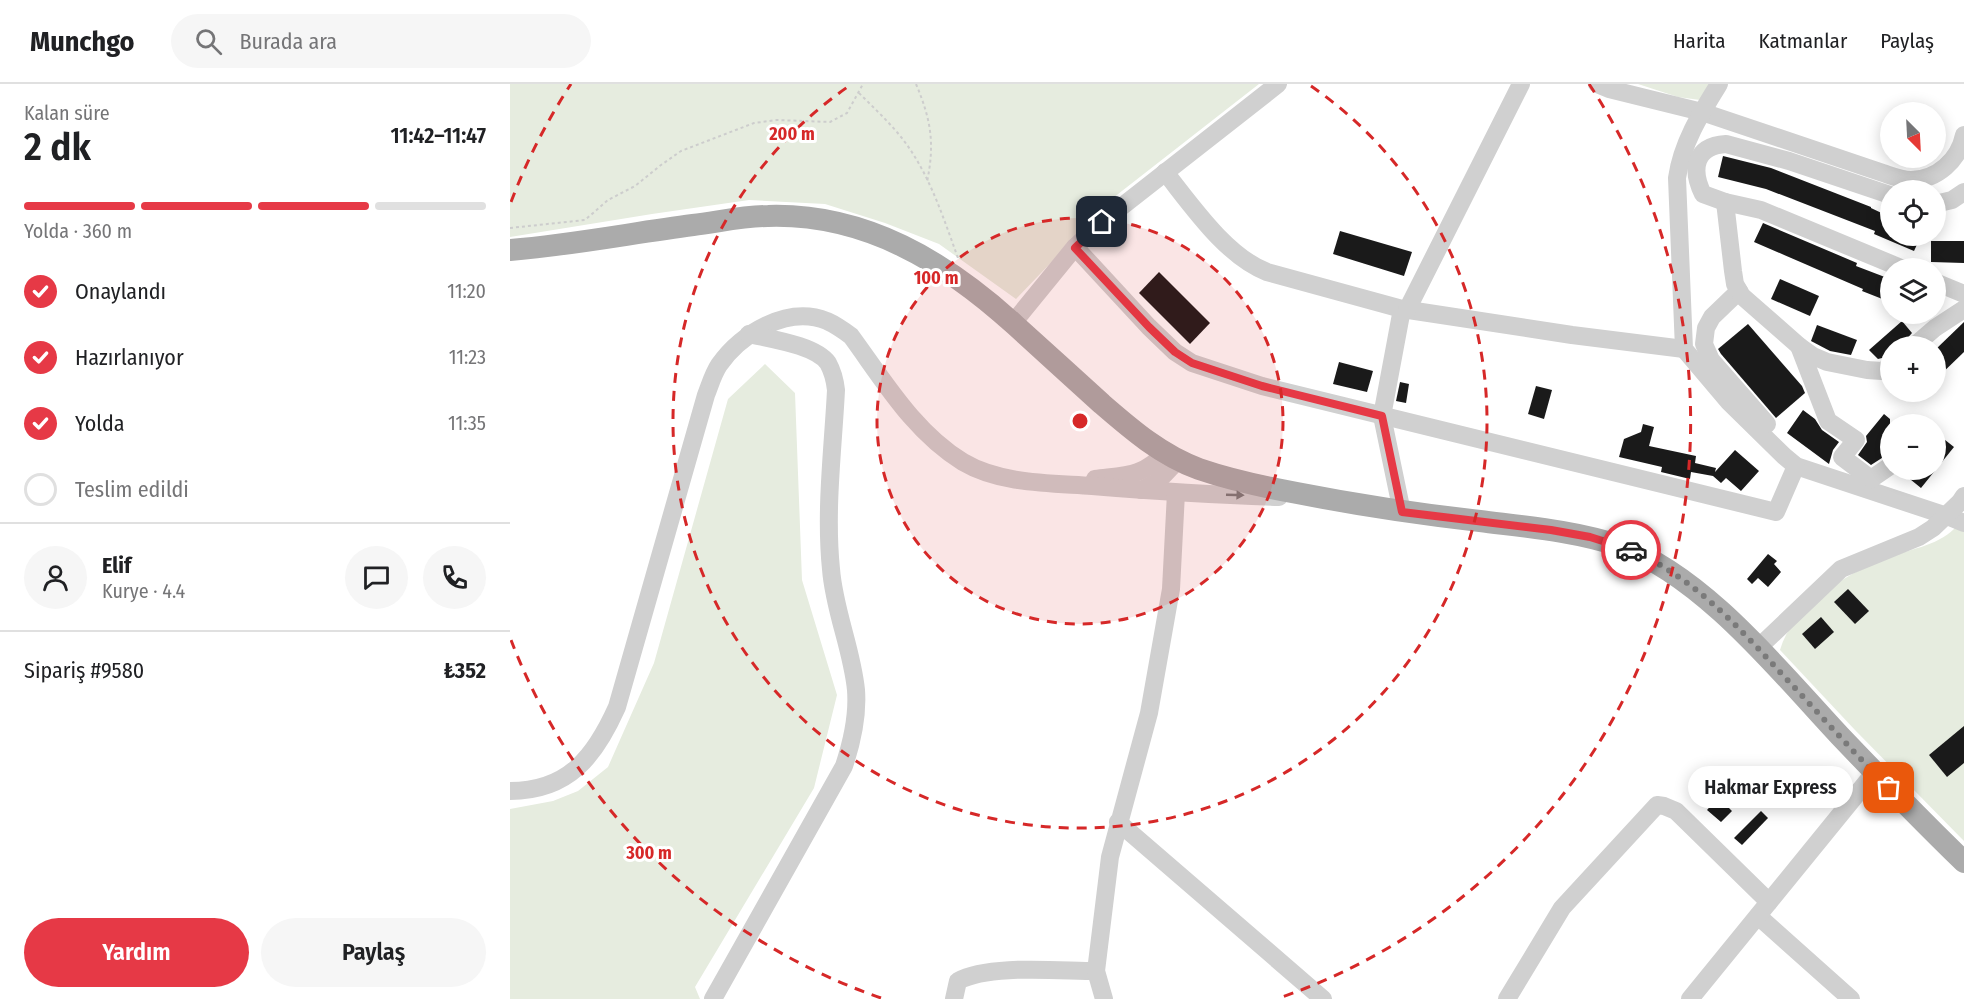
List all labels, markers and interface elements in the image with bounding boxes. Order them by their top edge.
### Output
search box [171,14,591,68]
text: Munchgo [30,25,135,58]
icon: search [192,25,225,58]
text: Burada ara [240,28,337,55]
text: Harita [1673,28,1726,54]
text: Katmanlar [1759,28,1847,54]
text: Paylaş [1880,28,1934,54]
text: Kalan süre [24,101,110,125]
north arrow [1880,102,1946,168]
map controls [1880,102,1946,480]
text: 11:42–11:47 [391,122,486,149]
text: 200 m [768,123,815,145]
text: 2 dk [24,124,91,170]
button: locate [1880,180,1946,246]
pin [1076,196,1127,247]
icon: home [1085,205,1118,238]
text: Yolda · 360 m [24,219,132,243]
button: layers [1880,258,1946,324]
text: 100 m [914,267,958,289]
icon: check [24,275,57,308]
text: Onaylandı [75,278,166,305]
text: 11:20 [447,279,486,303]
button: + [1880,336,1946,402]
icon: check [24,341,57,374]
text: Hazırlanıyor [75,344,184,371]
text: 11:23 [449,345,486,369]
icon: check [24,407,57,440]
text: Yolda [75,410,125,437]
text: 11:35 [448,411,486,435]
centre of rings [1070,411,1090,431]
button: − [1880,414,1946,480]
text: Teslim edildi [75,476,189,503]
one-way arrow [1225,491,1244,500]
courier [1601,520,1661,580]
icon: car [1615,534,1648,567]
button: person [24,546,87,609]
button: chat [345,546,408,609]
button: phone [423,546,486,609]
text: Elif [102,552,131,579]
text: Kurye · 4.4 [102,579,185,603]
text: Sipariş #9580 [24,657,144,684]
text: ₺352 [443,657,486,684]
pin [1863,762,1914,813]
callout: Hakmar Express [1688,767,1853,809]
icon: bag [1872,771,1905,804]
text: Hakmar Express [1704,775,1837,799]
text: 300 m [625,842,672,864]
button: Yardım [24,918,249,987]
button: Paylaş [261,918,486,987]

